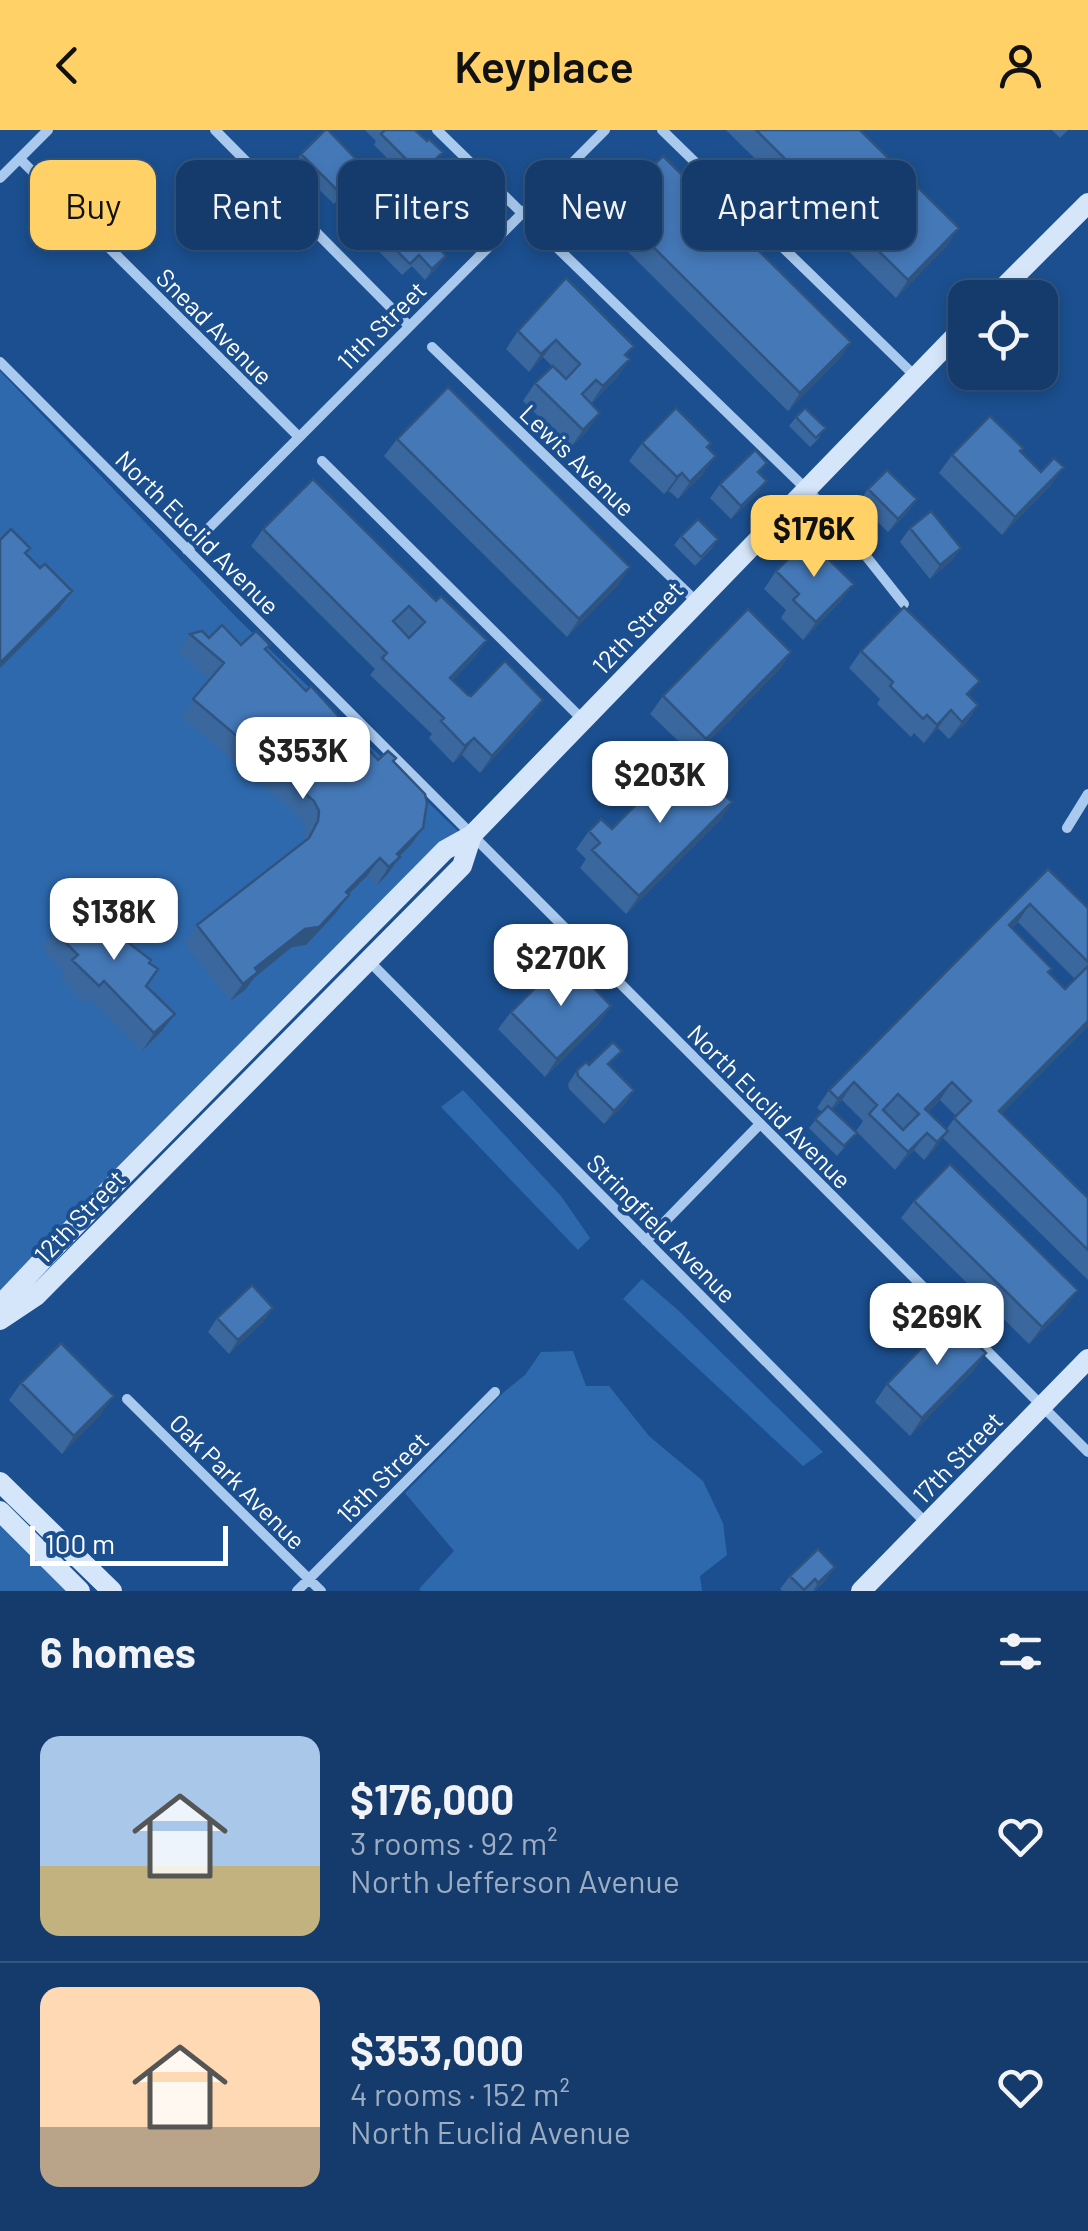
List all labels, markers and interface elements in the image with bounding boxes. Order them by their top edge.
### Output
icon: back [40,38,95,93]
text: Keyplace [454,38,634,92]
icon: person [993,38,1048,93]
chip: Buy [30,160,156,250]
chip: Rent [176,160,318,250]
chip: Filters [338,160,505,250]
chip: New [525,160,662,250]
chip: Apartment [682,160,916,250]
street label: Snead Avenue [151,262,279,390]
street label: 11th Street [330,274,432,376]
map controls [948,280,1058,390]
button: locate [948,280,1058,390]
street label: Lewis Avenue [514,398,642,522]
street label: North Euclid Avenue [110,444,286,620]
pin: $176K [744,495,884,580]
text: $176K [773,508,855,546]
street label: 12th Street [585,574,689,680]
pin: $353K [233,717,373,802]
text: $353K [258,730,348,768]
pin: $203K [590,741,730,826]
text: $203K [614,754,706,792]
pin: $138K [44,878,184,963]
text: $138K [72,891,156,929]
pin: $270K [491,924,631,1009]
text: $270K [516,937,606,975]
street label: North Euclid Avenue [682,1018,858,1194]
street label: Stringfield Avenue [581,1147,743,1309]
street label: 12th Street [27,1163,131,1269]
pin: $269K [867,1283,1007,1368]
text: $269K [892,1296,982,1334]
street label: 17th Street [906,1405,1008,1509]
street label: Oak Park Avenue [164,1407,312,1555]
street label: 15th Street [330,1425,434,1529]
scale bar [30,1521,228,1566]
text: 100 m [45,1526,115,1560]
icon: filters [993,1624,1048,1679]
text: 6 homes [40,1626,196,1676]
text: $176,000 [350,1773,514,1823]
icon: home [120,1776,240,1896]
icon: heart [993,1809,1048,1864]
text: 3 rooms · 92 m² [350,1823,558,1861]
text: North Jefferson Avenue [350,1861,680,1899]
text: $353,000 [350,2024,524,2074]
icon: home [120,2027,240,2147]
icon: heart [993,2060,1048,2115]
text: 4 rooms · 152 m² [350,2074,570,2112]
text: North Euclid Avenue [350,2112,631,2150]

